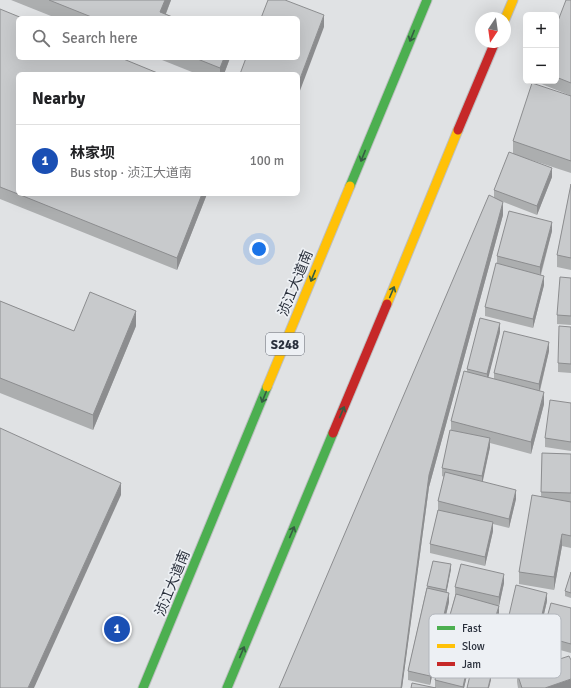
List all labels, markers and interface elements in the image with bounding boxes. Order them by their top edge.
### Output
north arrow [475,12,511,48]
map controls [523,12,559,84]
button: + [523,12,559,48]
search box [16,16,300,60]
icon: search [30,27,52,49]
text: Search here [62,29,138,47]
one-way arrow [408,30,416,42]
button: − [523,48,559,84]
text: Nearby [32,88,85,109]
text: 林家坝 [70,144,115,162]
one-way arrow [358,150,366,162]
text: 1 [41,153,49,169]
text: 100 m [250,153,284,169]
text: Bus stop · 浈江大道南 [70,165,192,181]
your location [249,239,269,259]
street label: 浈江大道南 [274,248,316,319]
one-way arrow [309,270,317,282]
one-way arrow [388,286,396,298]
road number: S248 [266,333,304,355]
one-way arrow [259,390,267,402]
one-way arrow [339,406,346,418]
one-way arrow [289,526,297,538]
street label: 浈江大道南 [151,548,193,619]
pin: 1 [104,614,130,644]
legend [429,614,561,678]
text: Fast [462,622,482,635]
text: Slow [462,640,485,653]
one-way arrow [239,646,247,658]
text: Jam [462,658,481,671]

